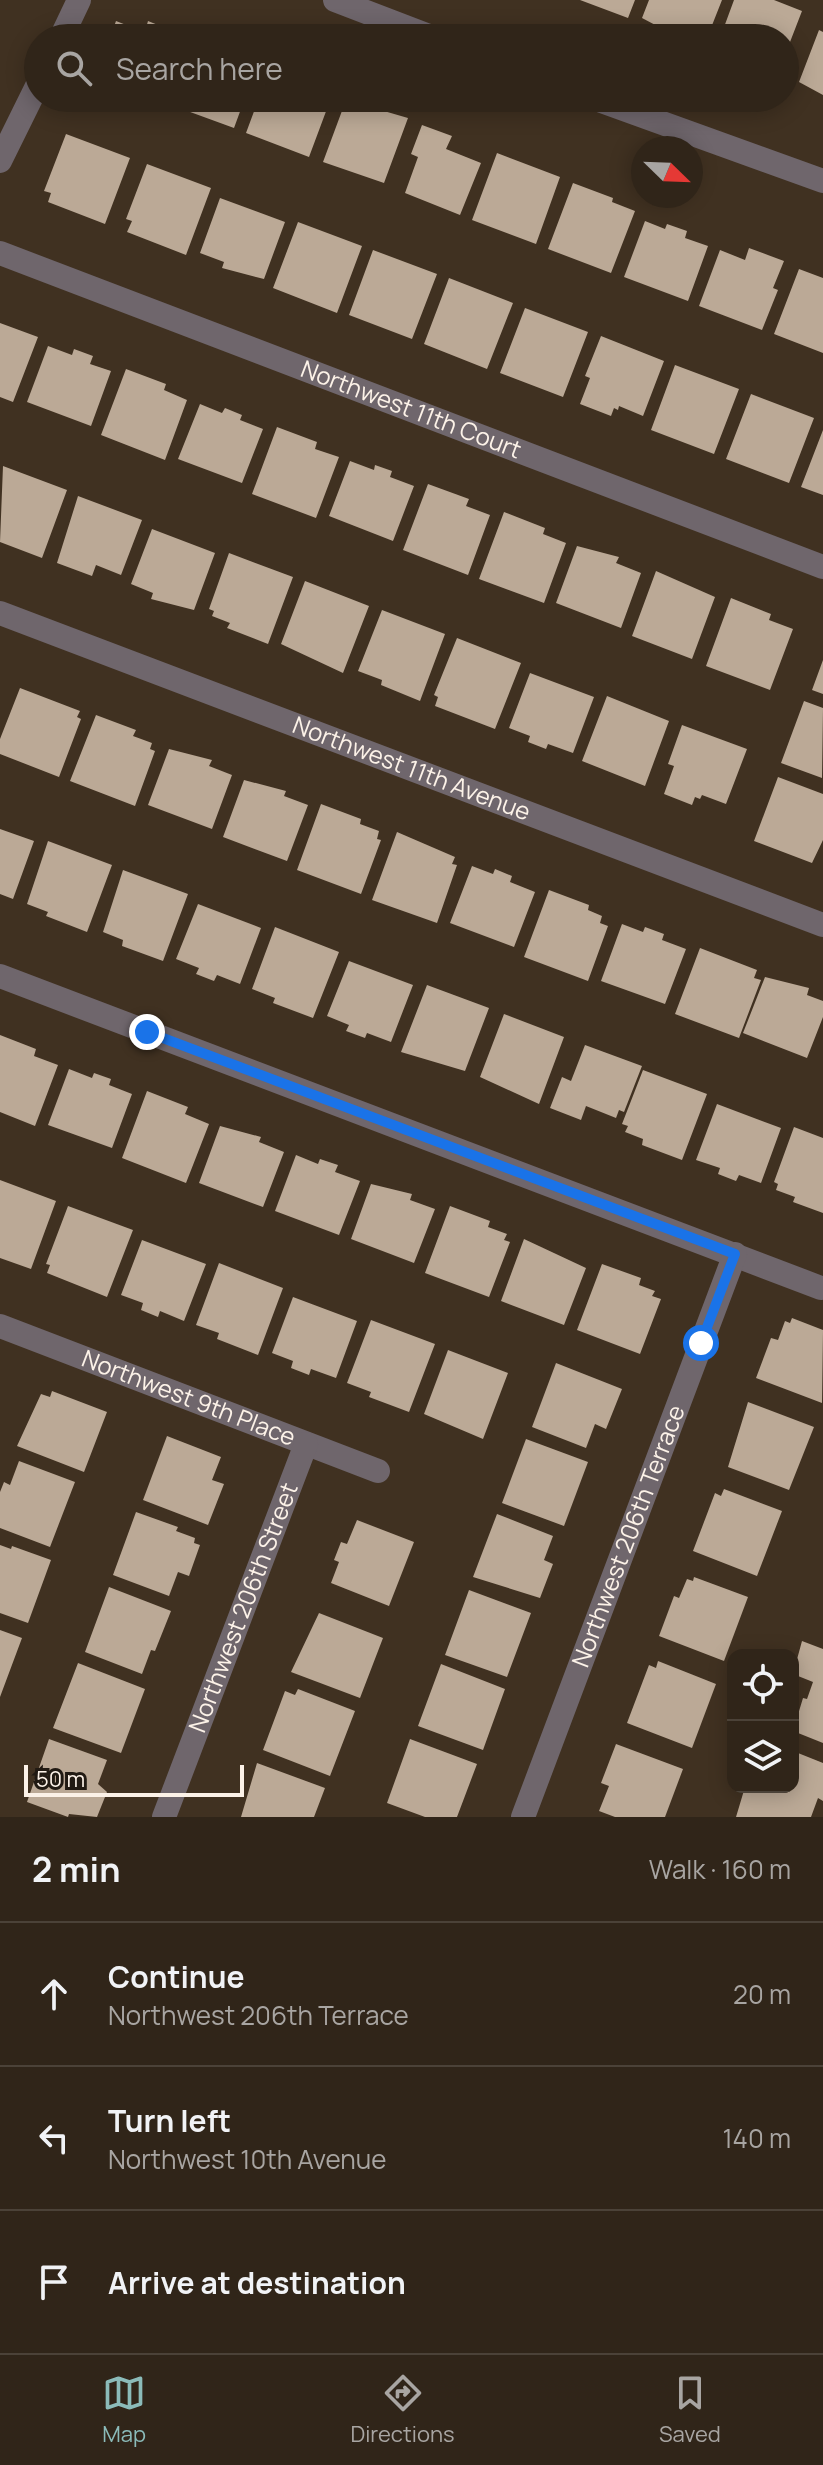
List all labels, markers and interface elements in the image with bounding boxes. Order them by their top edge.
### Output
search box [24,24,799,112]
icon: search [52,46,96,90]
text: Search here [116,48,283,89]
north arrow [631,136,703,208]
street label: Northwest 11th Court [297,351,527,465]
street label: Northwest 11th Avenue [288,707,536,828]
route end [129,1014,165,1050]
route start [683,1325,719,1361]
street label: Northwest 9th Place [78,1341,301,1453]
street label: Northwest 206th Terrace [563,1400,692,1671]
street label: Northwest 206th Street [180,1478,305,1737]
map controls [727,1649,799,1793]
button: locate [727,1649,799,1721]
button: layers [727,1721,799,1793]
scale bar [24,1761,244,1797]
text: 50 m [36,1764,85,1794]
text: 2 min [32,1846,120,1892]
text: Walk · 160 m [649,1851,791,1887]
text: Continue [108,1956,244,1997]
icon: ahead [32,1972,76,2016]
text: 20 m [733,1976,791,2012]
text: Northwest 206th Terrace [108,1997,409,2033]
text: Turn left [108,2100,231,2141]
icon: left [32,2116,76,2160]
text: 140 m [722,2120,791,2156]
text: Northwest 10th Avenue [108,2141,386,2177]
icon: arrive [32,2260,76,2304]
text: Arrive at destination [108,2262,406,2303]
tab: Map [102,2371,146,2449]
tab: Directions [350,2371,455,2449]
tab: Saved [659,2371,721,2449]

